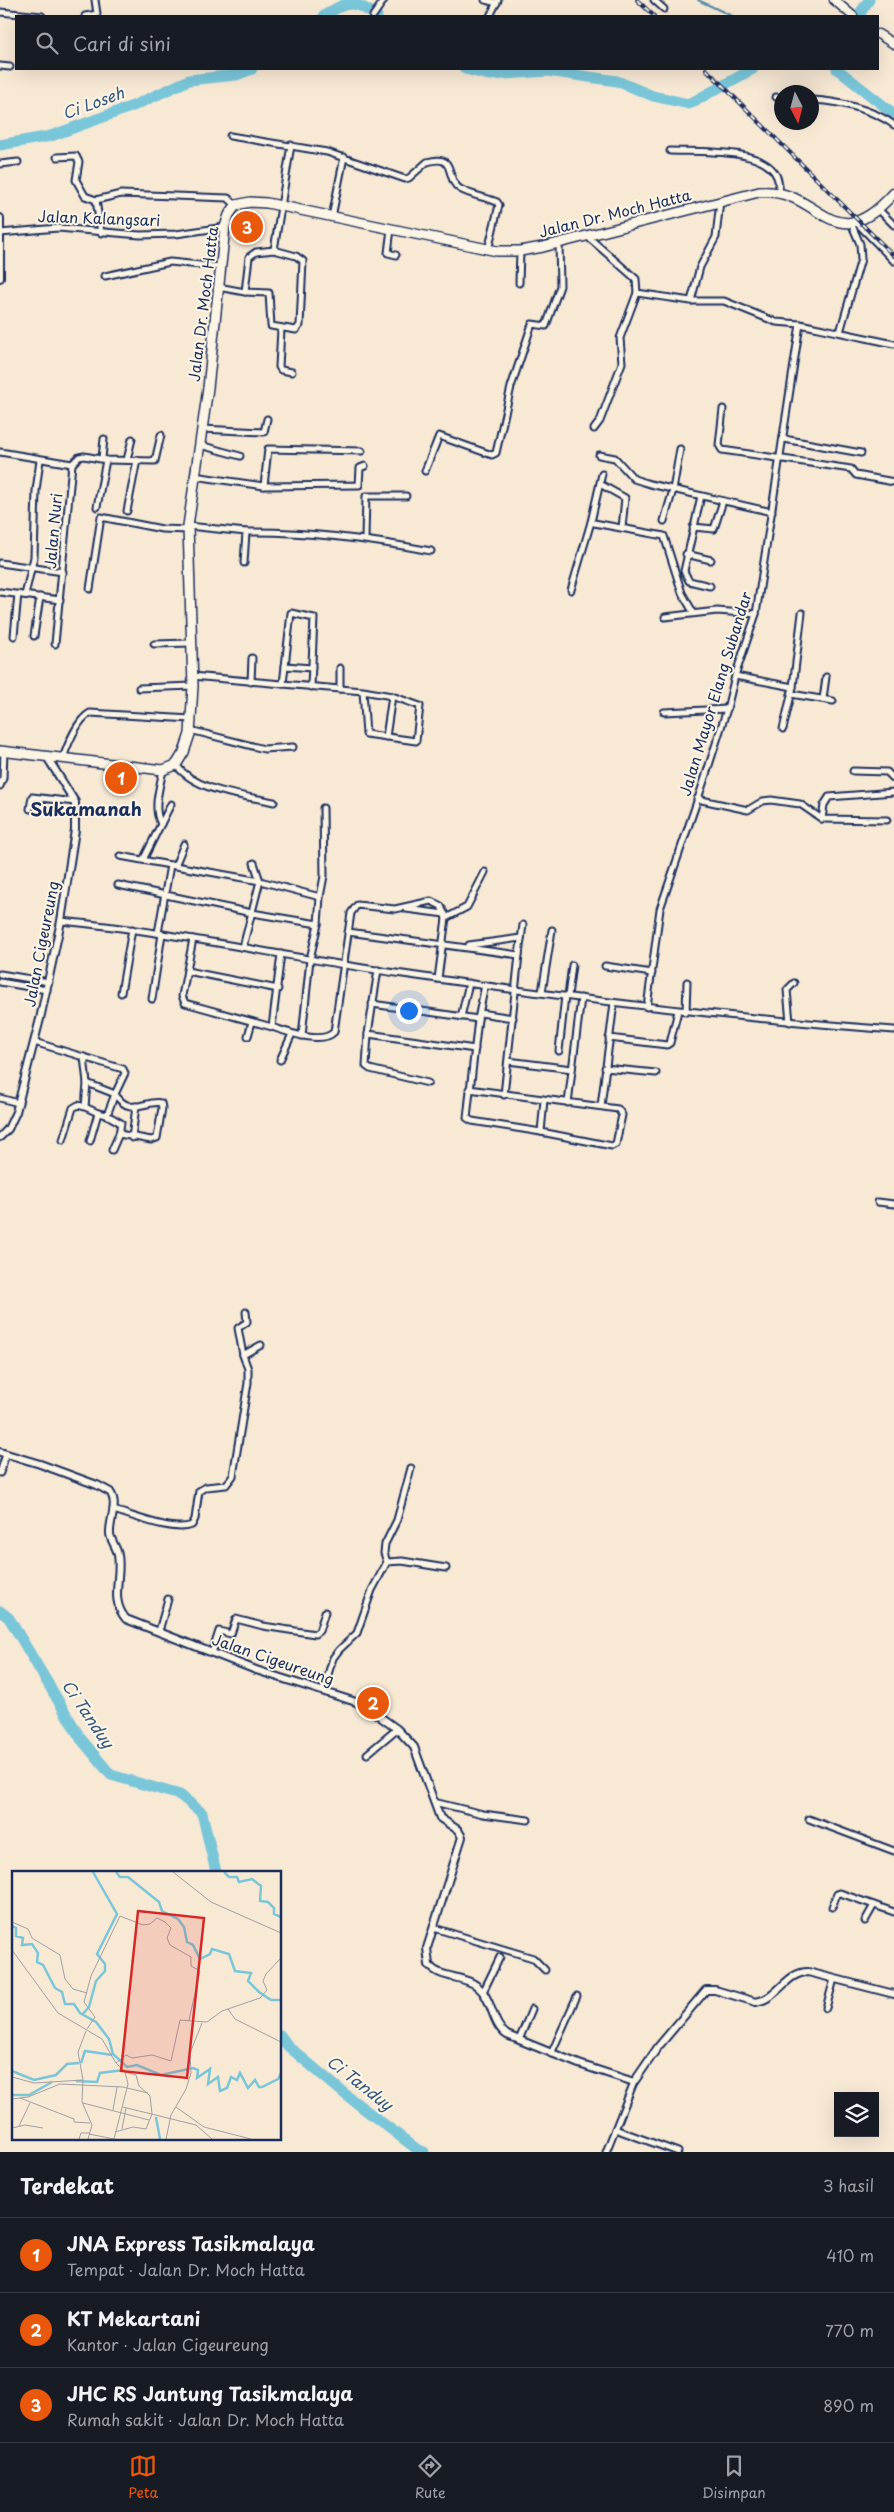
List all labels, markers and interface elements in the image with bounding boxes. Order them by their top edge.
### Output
search box [15,15,879,70]
icon: search [33,29,61,57]
text: Cari di sini [73,29,171,57]
water label: Ci Loseh [58,80,128,124]
north arrow [774,85,819,130]
street label: Jalan Dr. Moch Hatta [536,182,694,243]
street label: Jalan Kalangsari [37,204,161,231]
pin: 3 [231,208,263,246]
street label: Jalan Dr. Moch Hatta [182,224,224,383]
street label: Jalan Nuri [38,492,67,570]
street label: Jalan Mayor Elang Subandar [673,588,757,798]
pin: 1 [105,759,137,797]
district label: Sukamanah [30,795,142,822]
street label: Jalan Cigeureung [17,879,64,1009]
your location [396,998,422,1024]
street label: Jalan Cigeureung [209,1627,338,1690]
water label: Ci Tanduy [57,1674,122,1754]
pin: 2 [357,1684,389,1722]
inset map [12,1871,281,2140]
water label: Ci Tanduy [322,2049,400,2117]
map controls [834,2092,879,2137]
button: layers [834,2092,879,2137]
text: Terdekat [20,2169,114,2201]
text: 3 hasil [823,2173,874,2197]
text: JNA Express Tasikmalaya [67,2229,315,2257]
text: 1 [32,2243,40,2267]
text: 410 m [826,2243,874,2267]
text: Tempat · Jalan Dr. Moch Hatta [67,2257,305,2281]
text: KT Mekartani [67,2304,200,2332]
text: 2 [30,2318,42,2342]
text: 770 m [825,2318,874,2342]
text: Kantor · Jalan Cigeureung [67,2332,269,2356]
text: JHC RS Jantung Tasikmalaya [67,2379,353,2407]
text: 3 [31,2393,41,2417]
text: 890 m [823,2393,874,2417]
text: Rumah sakit · Jalan Dr. Moch Hatta [67,2407,344,2431]
tab: Peta [128,2452,158,2503]
tab: Rute [415,2452,446,2503]
tab: Disimpan [702,2452,766,2503]

